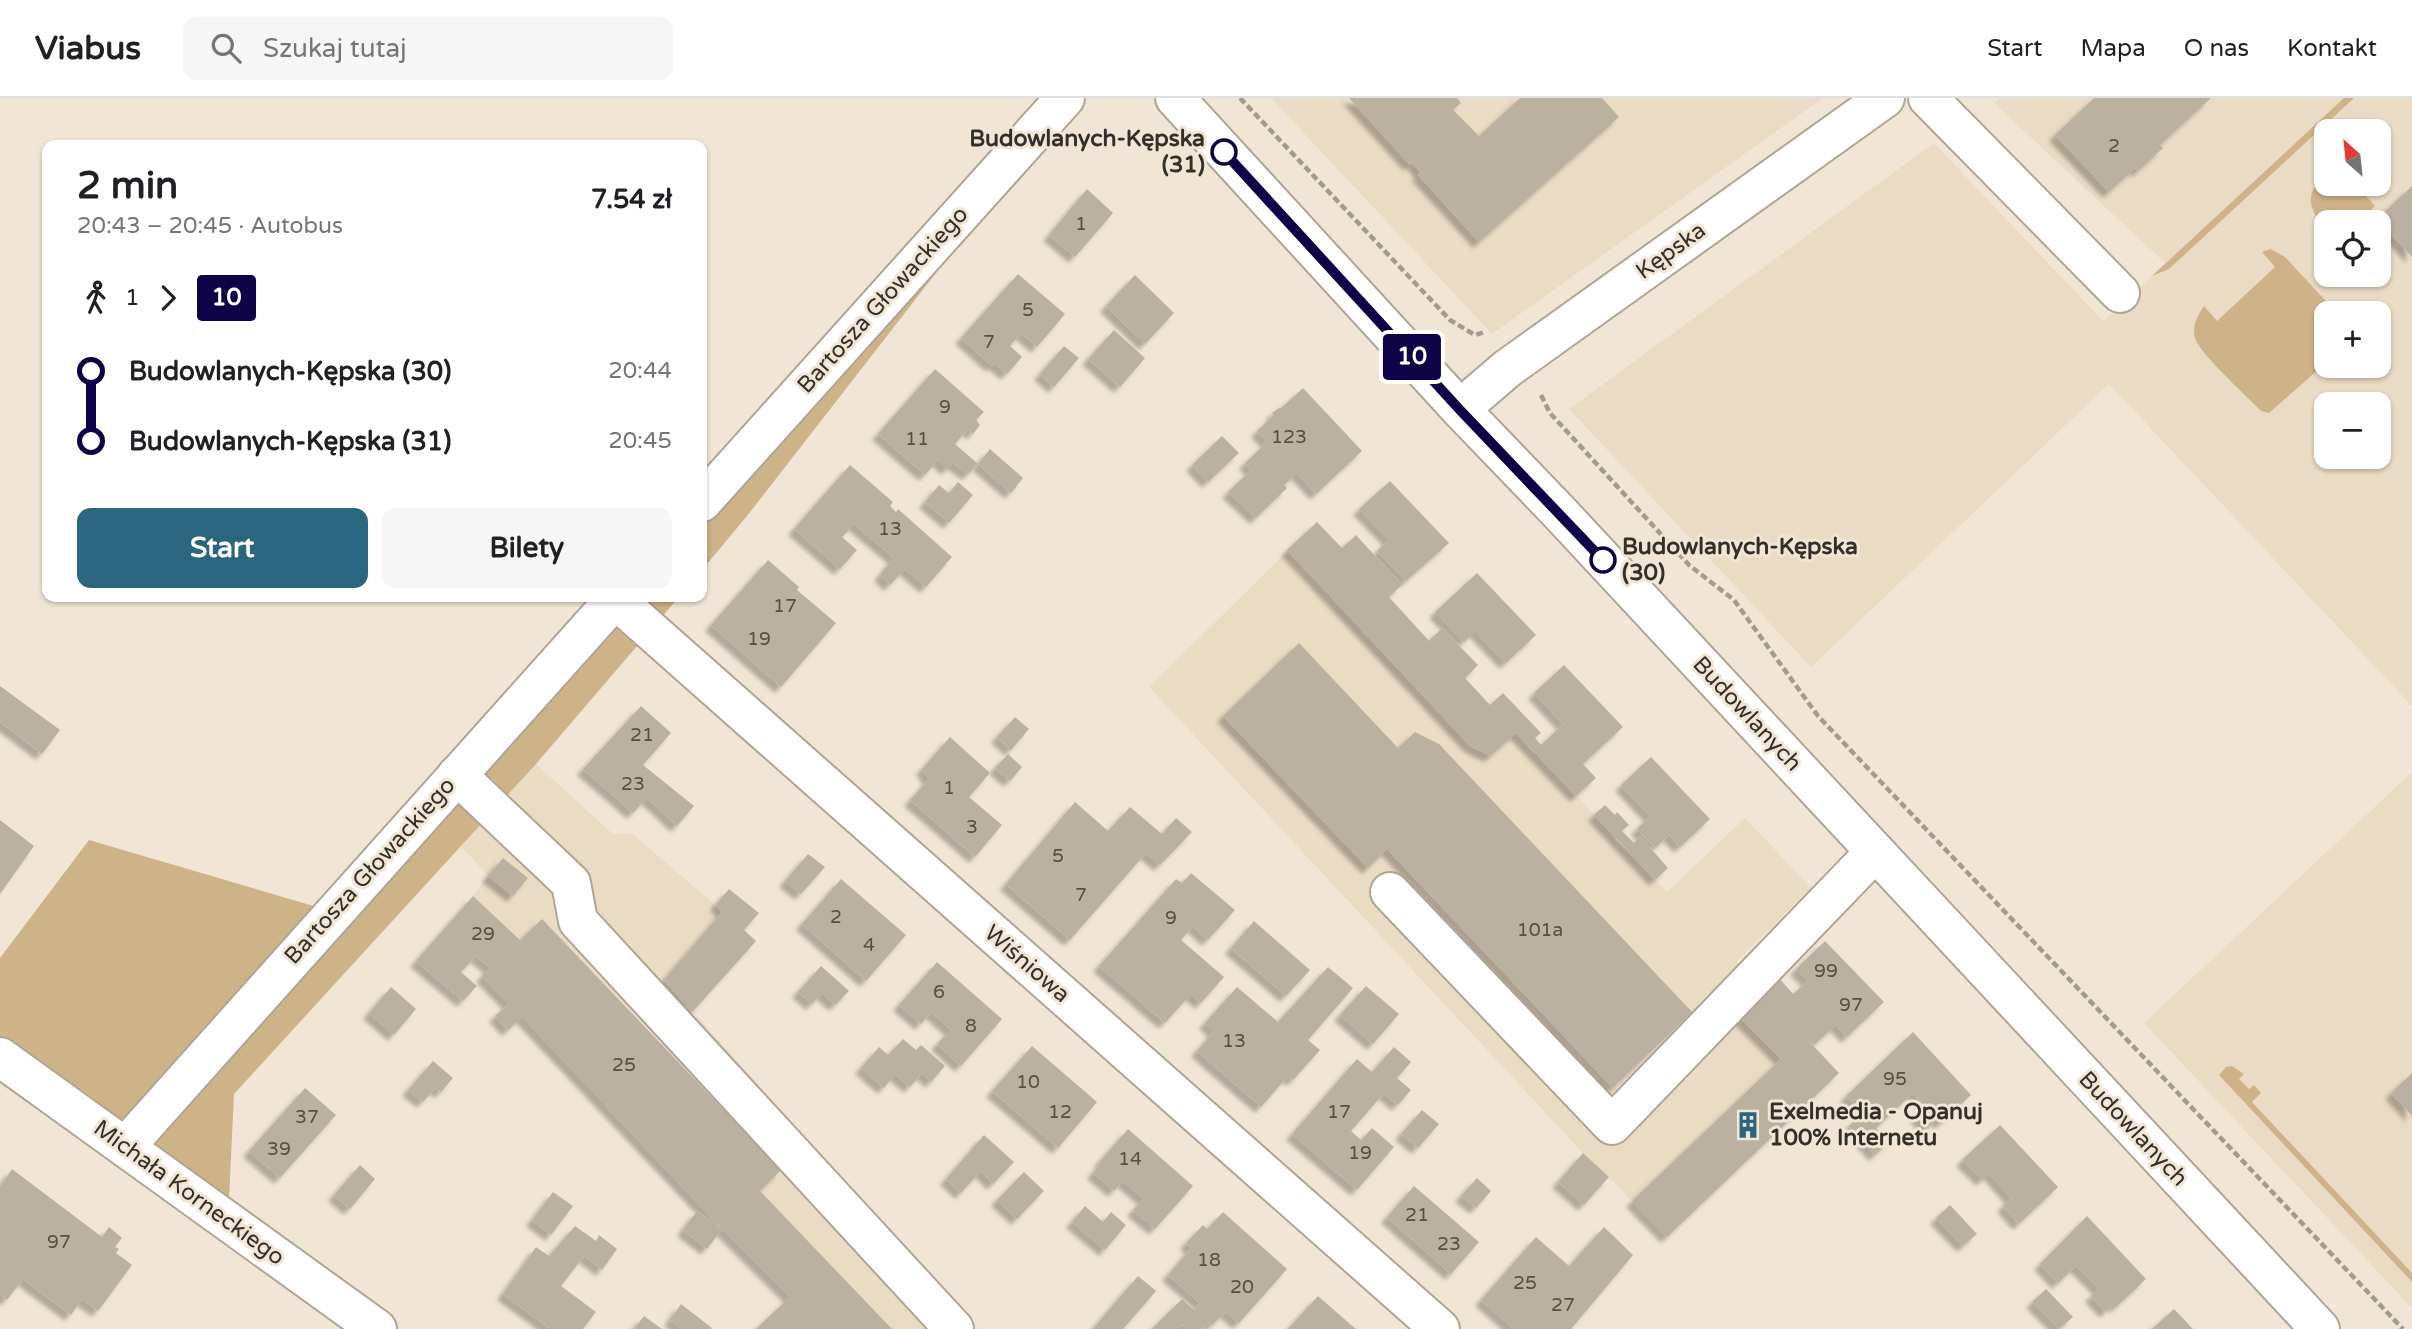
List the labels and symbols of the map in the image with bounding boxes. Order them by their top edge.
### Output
north arrow [2314,119,2390,196]
place label: Budowlanych-Kępska (31) [969,125,1205,179]
house number: 2 [2108,135,2120,157]
marker: Budowlanych-Kępska (31) [1211,139,1237,165]
street label: Bartosza Głowackiego [792,201,974,399]
house number: 1 [1075,213,1087,235]
street label: Kępska [1631,216,1711,286]
house number: 5 [1022,299,1034,321]
house number: 7 [983,331,995,353]
line badge: 10 [1380,334,1444,380]
house number: 9 [939,396,951,418]
house number: 123 [1271,426,1307,448]
house number: 11 [905,428,929,450]
house number: 13 [878,518,902,540]
place label: Budowlanych-Kępska (30) [1622,533,1858,587]
marker: Budowlanych-Kępska (30) [1590,547,1616,573]
house number: 17 [773,595,797,617]
house number: 19 [747,628,771,650]
street label: Budowlanych [1687,651,1807,777]
house number: 21 [630,724,654,746]
street label: Bartosza Głowackiego [279,772,461,970]
house number: 23 [621,773,645,795]
house number: 1 [943,777,955,799]
house number: 3 [966,816,978,838]
house number: 5 [1052,845,1064,867]
house number: 7 [1075,884,1087,906]
house number: 2 [830,906,842,928]
house number: 9 [1165,907,1177,929]
street label: Wiśniowa [978,919,1076,1009]
house number: 101a [1517,919,1563,941]
house number: 29 [471,923,495,945]
house number: 4 [863,934,875,956]
house number: 99 [1814,960,1838,982]
house number: 6 [933,981,945,1003]
house number: 97 [1839,994,1863,1016]
house number: 8 [965,1015,977,1037]
house number: 13 [1222,1030,1246,1052]
house number: 25 [612,1054,636,1076]
street label: Budowlanych [2073,1066,2193,1192]
house number: 95 [1883,1068,1907,1090]
house number: 10 [1016,1071,1040,1093]
place label: Exelmedia - Opanuj 100% Internetu [1769,1098,1983,1152]
house number: 12 [1048,1101,1072,1123]
house number: 17 [1327,1101,1351,1123]
house number: 37 [295,1106,319,1128]
building icon: Exelmedia - Opanuj 100% Internetu [1733,1110,1763,1140]
street label: Michała Korneckiego [88,1114,290,1272]
house number: 39 [267,1138,291,1160]
house number: 19 [1348,1142,1372,1164]
house number: 14 [1118,1148,1142,1170]
house number: 21 [1405,1204,1429,1226]
house number: 97 [47,1231,71,1253]
house number: 23 [1437,1233,1461,1255]
house number: 18 [1197,1249,1221,1271]
house number: 25 [1513,1272,1537,1294]
house number: 20 [1230,1276,1254,1298]
house number: 27 [1551,1294,1575,1316]

